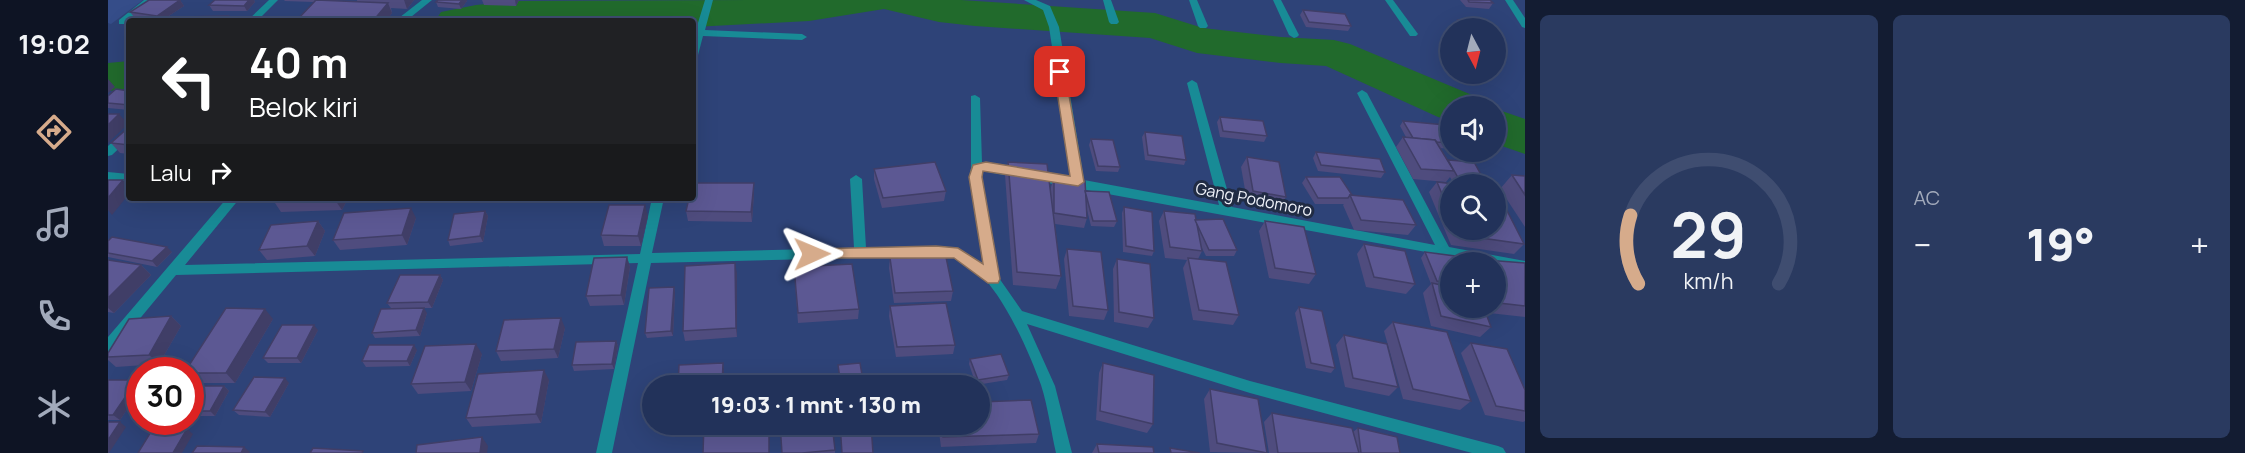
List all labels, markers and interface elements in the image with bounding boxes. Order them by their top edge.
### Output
north arrow [1440,18,1506,84]
map controls [1440,18,1506,318]
text: 19:02 [18,25,90,62]
text: 40 m [249,33,348,91]
icon: left [150,42,228,120]
pin [1034,46,1085,97]
icon: arrive [1043,55,1076,88]
text: Belok kiri [249,88,358,125]
button: sound [1440,96,1506,162]
icon: directions [33,111,75,153]
icon: right [204,156,237,189]
text: Lalu [150,158,192,188]
button: search [1440,174,1506,240]
street label: Gang Podomoro [1194,177,1314,221]
text: AC [1914,184,1940,211]
text: 29 [1671,191,1747,277]
icon: music [33,203,75,245]
text: 19° [2026,213,2095,275]
position arrow [780,222,844,286]
text: − [1914,222,1931,267]
text: + [2190,222,2209,267]
button: + [1440,252,1506,318]
text: km/h [1684,266,1734,295]
icon: phone [33,295,75,337]
speed limit sign: 30 [126,357,204,435]
icon: climate [33,386,75,428]
text: 19:03 · 1 mnt · 130 m [711,390,921,420]

